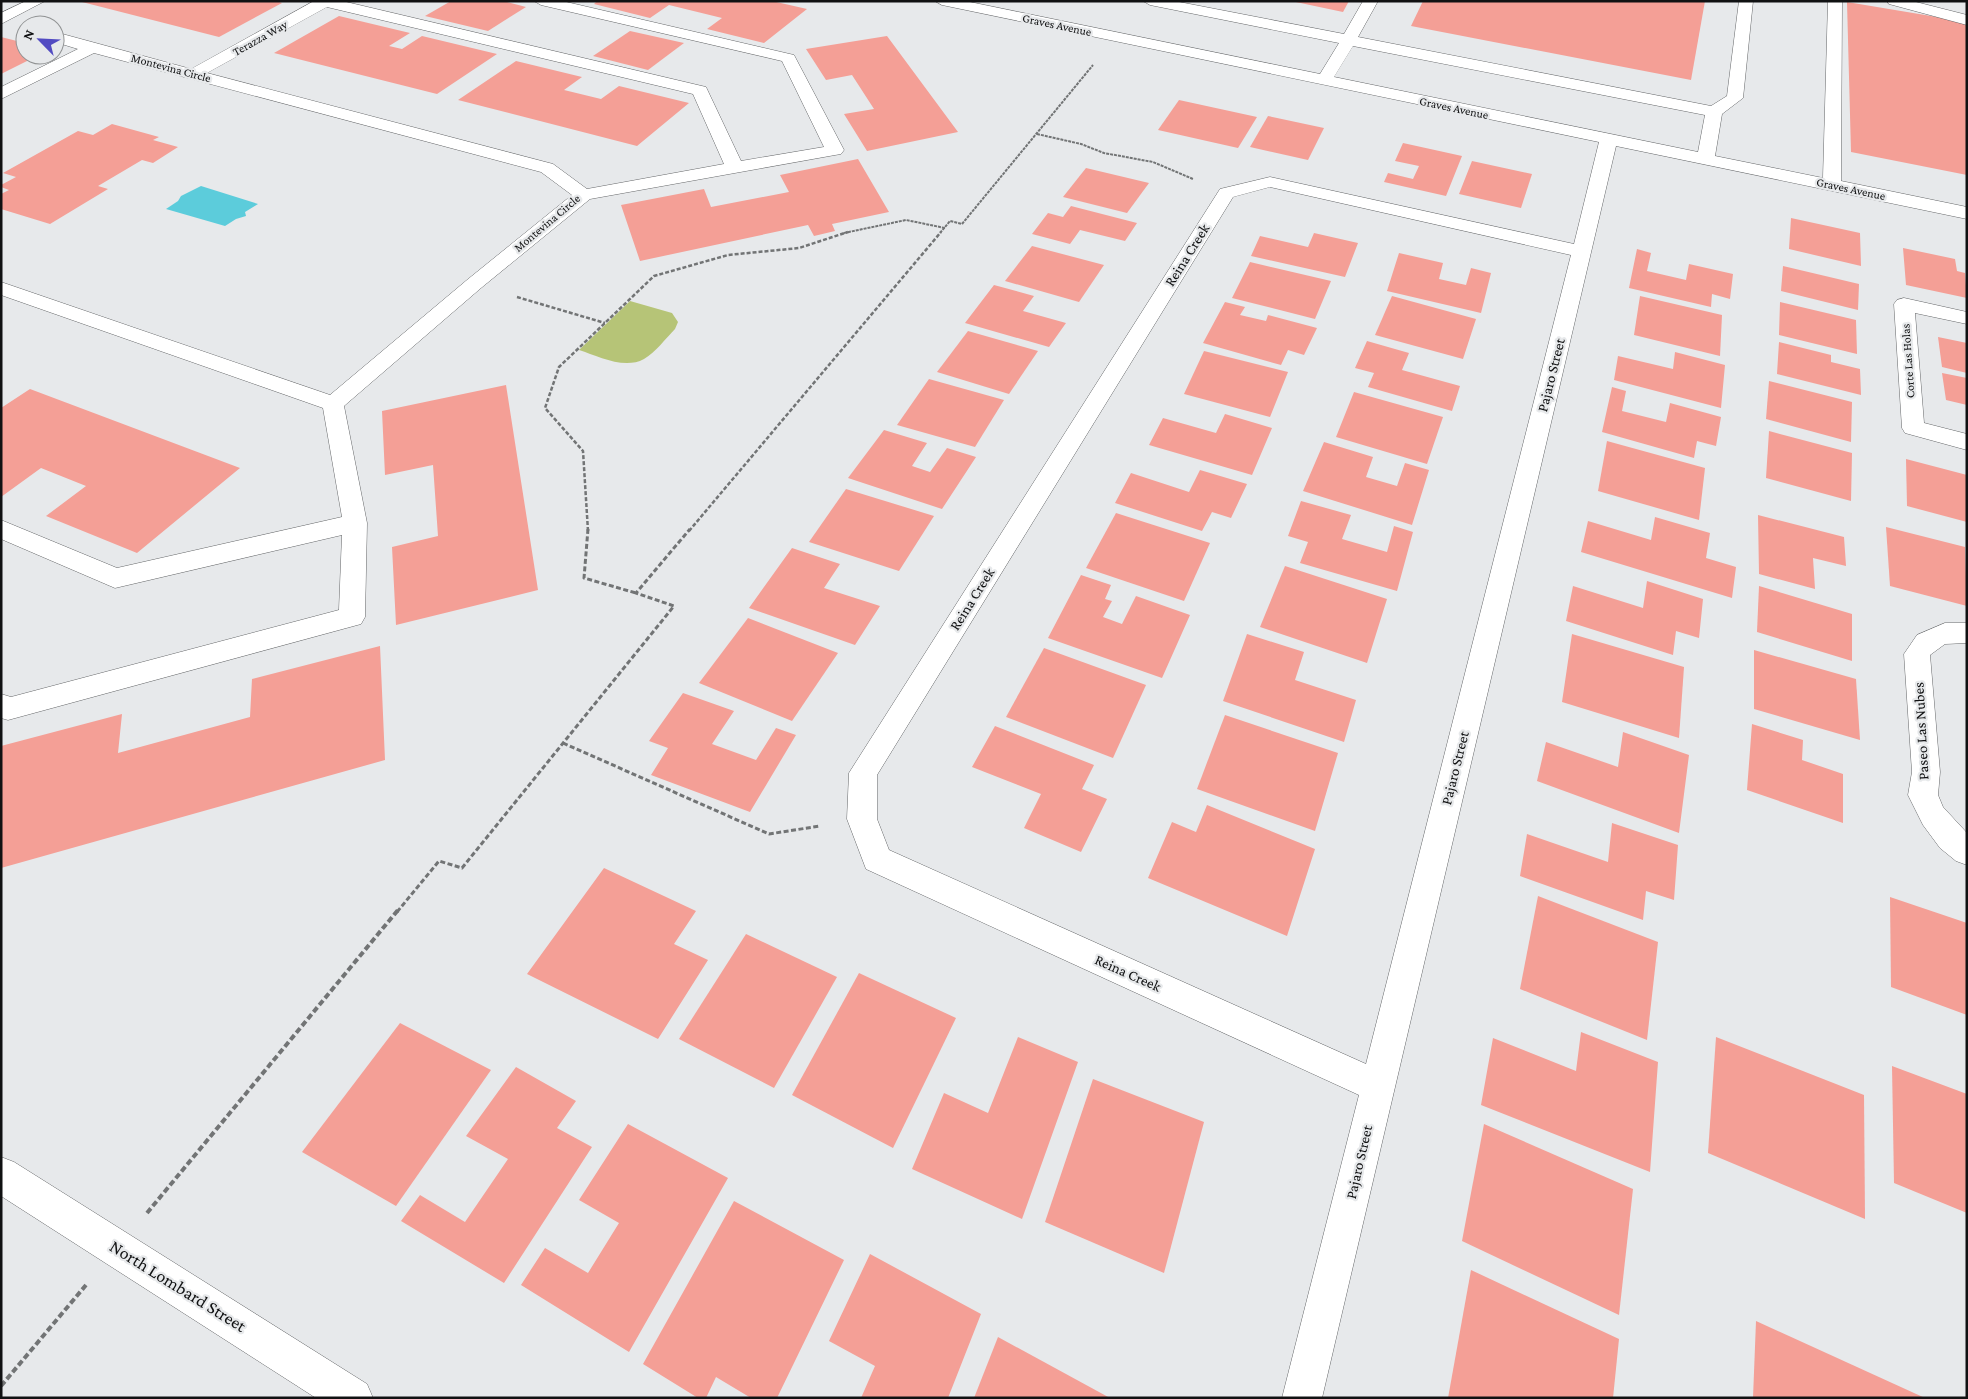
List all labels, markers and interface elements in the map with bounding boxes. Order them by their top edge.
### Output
street label: Graves Avenue [1021,11,1093,39]
north arrow [15,15,65,65]
street label: Terazza Way [230,17,290,59]
text: N [19,27,38,42]
street label: Montevina Circle [130,51,212,85]
street label: Graves Avenue [1418,94,1490,122]
street label: Graves Avenue [1815,175,1887,203]
street label: Montevina Circle [511,191,583,255]
street label: Reina Creek [1161,220,1213,289]
street label: Corte Las Holas [1898,323,1918,399]
street label: Pajaro Street [1534,336,1569,414]
street label: Reina Creek [946,564,998,633]
street label: Paseo Las Nubes [1910,681,1932,780]
street label: Pajaro Street [1438,729,1473,807]
street label: Reina Creek [1092,951,1164,995]
street label: Pajaro Street [1343,1123,1376,1201]
street label: North Lombard Street [106,1236,251,1337]

